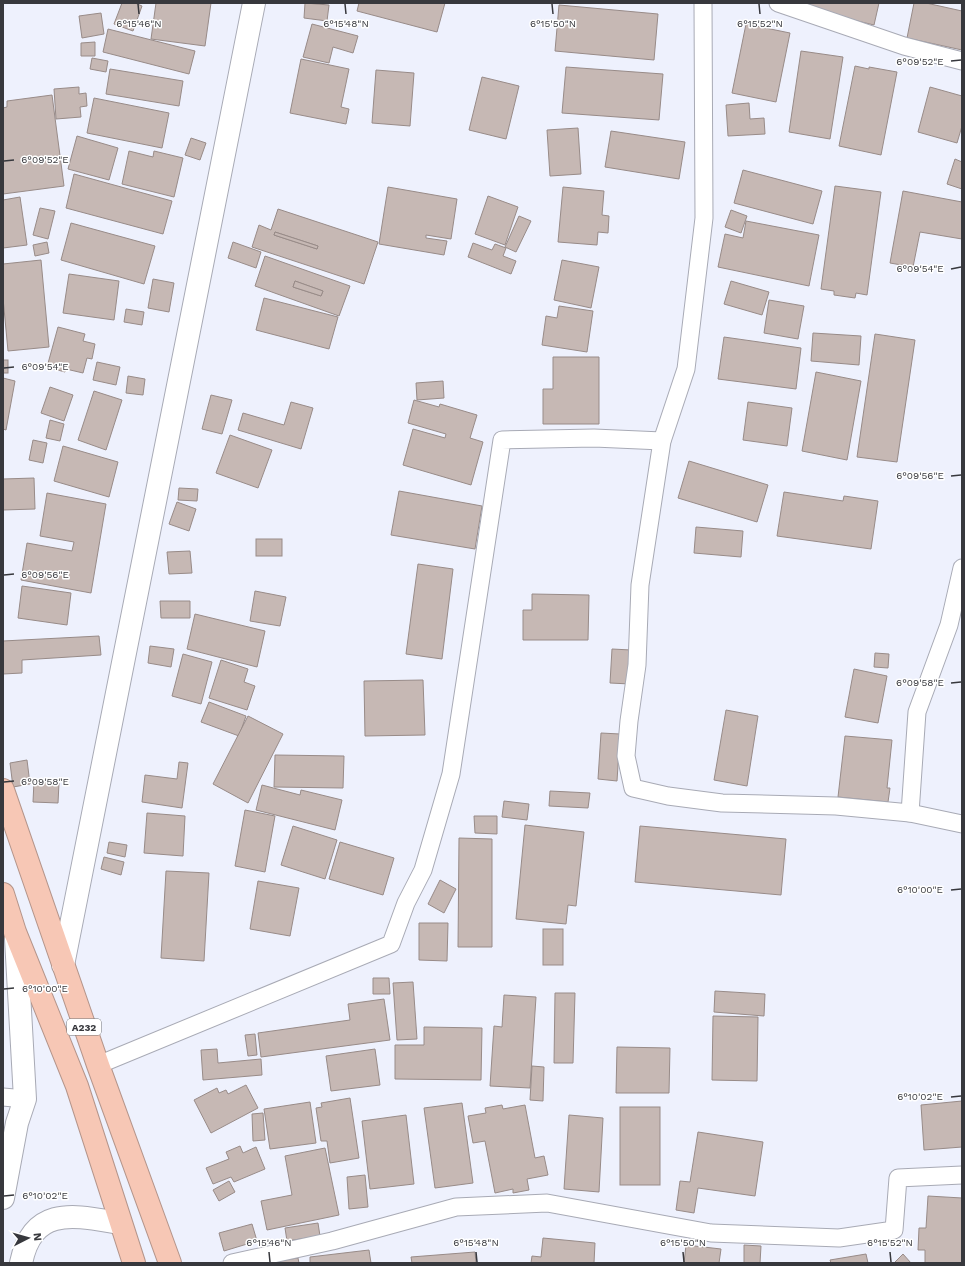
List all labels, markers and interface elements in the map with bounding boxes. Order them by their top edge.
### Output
text: 6°15'46"N [116,18,162,29]
text: 6°15'48"N [323,18,369,29]
text: 6°15'50"N [530,18,576,29]
text: 6°15'52"N [737,18,783,29]
text: 6°09'52"E [896,56,944,67]
text: 6°09'52"E [21,154,69,165]
text: 6°09'54"E [896,263,944,274]
text: 6°09'54"E [21,361,69,372]
text: 6°09'56"E [896,470,944,481]
text: 6°09'56"E [21,569,69,580]
text: 6°09'58"E [896,677,944,688]
text: 6°09'58"E [21,776,69,787]
text: 6°10'00"E [897,884,943,895]
text: 6°10'00"E [22,983,68,994]
road number: A232 [67,1019,101,1035]
text: 6°10'02"E [897,1091,943,1102]
text: 6°10'02"E [22,1190,68,1201]
north arrow [8,1218,48,1258]
text: N [31,1232,44,1242]
text: 6°15'46"N [246,1237,292,1248]
text: 6°15'48"N [453,1237,499,1248]
text: 6°15'50"N [660,1237,706,1248]
text: 6°15'52"N [867,1237,913,1248]

